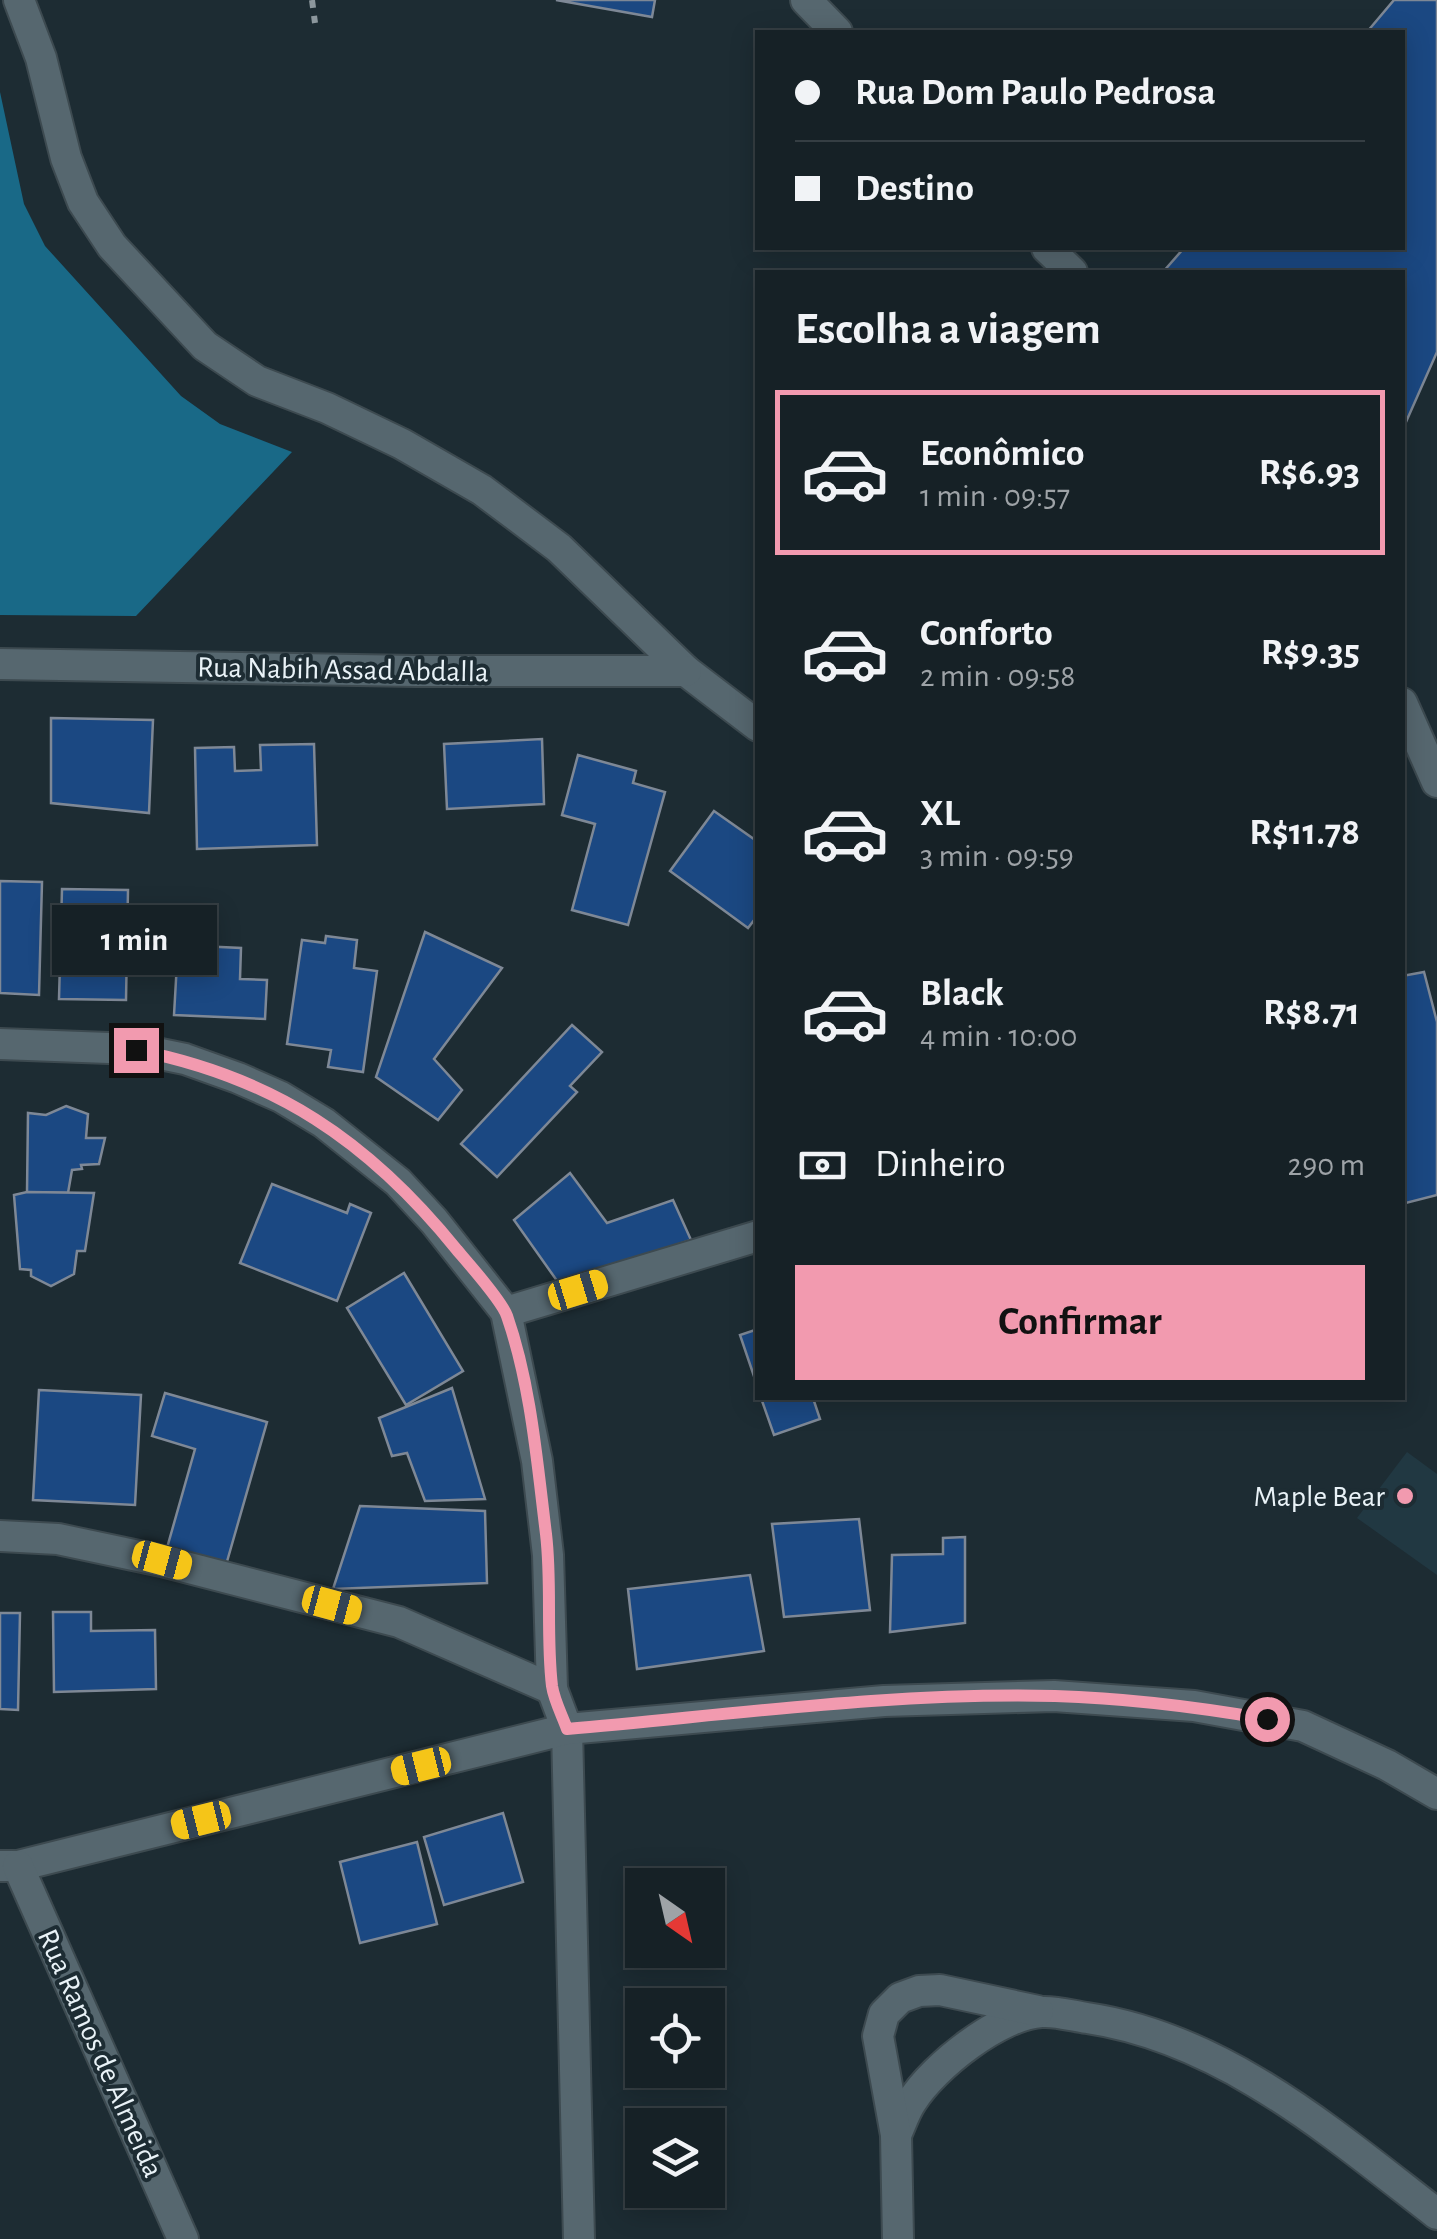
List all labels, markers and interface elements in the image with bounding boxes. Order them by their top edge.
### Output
text: Rua Dom Paulo Pedrosa [855,74,1216,112]
text: Destino [855,170,974,208]
text: Escolha a viagem [795,307,1101,352]
icon: car [800,428,890,518]
text: Econômico [920,435,1084,473]
text: R$6.93 [1259,454,1360,492]
text: 1 min · 09:57 [920,480,1070,512]
icon: car [800,608,890,698]
text: Conforto [920,615,1053,653]
text: R$9.35 [1261,634,1360,672]
street label: Rua Nabih Assad Abdalla [197,652,489,688]
text: 2 min · 09:58 [920,660,1075,692]
icon: car [800,788,890,878]
text: XL [920,795,960,833]
text: R$11.78 [1249,814,1360,852]
text: 3 min · 09:59 [920,840,1074,872]
callout: 1 min [54,905,218,975]
text: 1 min [101,924,168,956]
icon: car [800,968,890,1058]
text: Black [920,975,1004,1013]
text: R$8.71 [1263,994,1360,1032]
text: 4 min · 10:00 [920,1020,1077,1052]
route end [114,1028,159,1073]
icon: cash [795,1138,850,1193]
text: Dinheiro [875,1146,1006,1184]
text: 290 m [1288,1149,1365,1181]
button: Confirmar [795,1265,1365,1380]
car [545,1267,611,1313]
place label: Maple Bear [1253,1482,1385,1512]
marker: Maple Bear [1394,1485,1416,1507]
car [129,1538,195,1582]
car [299,1583,365,1627]
route start [1245,1697,1290,1742]
car [388,1744,454,1788]
car [168,1798,234,1842]
north arrow [625,1868,725,1968]
map controls [625,1868,725,2208]
street label: Rua Ramos de Almeida [32,1925,168,2182]
button: locate [625,1988,725,2088]
button: layers [625,2108,725,2208]

